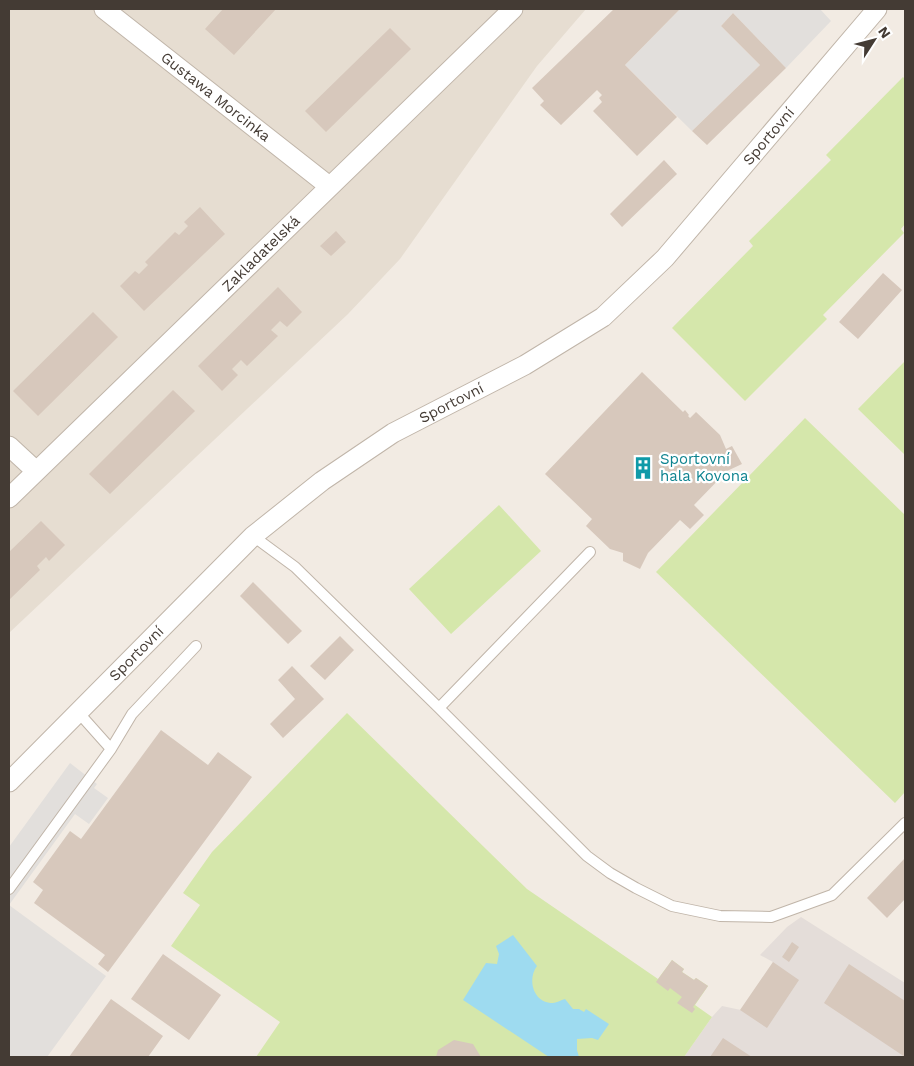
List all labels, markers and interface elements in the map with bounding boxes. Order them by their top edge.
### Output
north arrow [849,15,899,65]
text: N [875,23,894,41]
street label: Gustawa Morcinka [157,48,274,146]
street label: Sportovní [739,104,798,169]
street label: Zakladatelská [218,211,304,295]
street label: Sportovní [416,379,487,427]
place label: Sportovní hala Kovona [660,450,749,485]
building icon: Sportovní hala Kovona [630,455,656,481]
street label: Sportovní [105,622,168,685]

